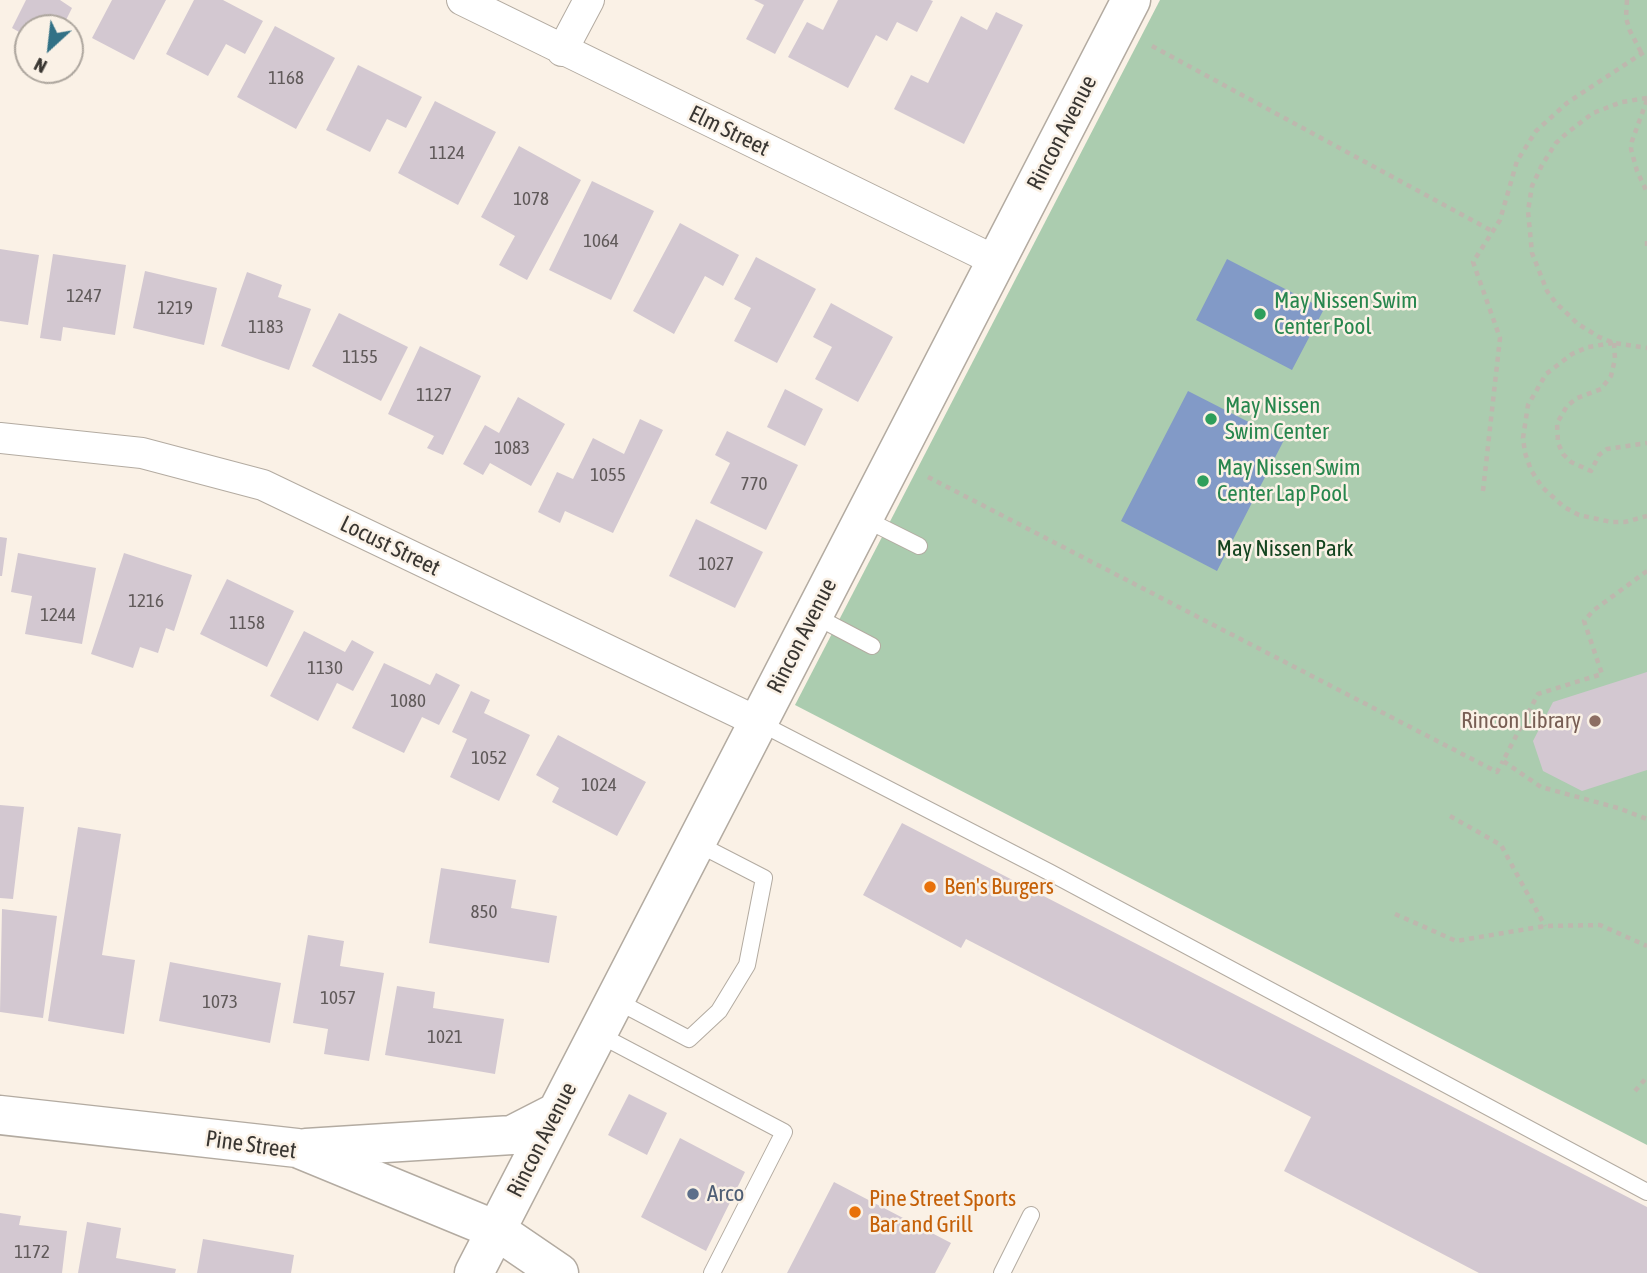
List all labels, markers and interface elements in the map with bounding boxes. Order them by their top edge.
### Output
north arrow [14,14,84,84]
text: N [30,54,50,78]
house number: 1168 [268,67,304,89]
street label: Rincon Avenue [1021,71,1103,195]
street label: Elm Street [684,100,774,162]
house number: 1124 [429,142,465,164]
house number: 1078 [513,188,549,210]
house number: 1064 [583,230,619,252]
house number: 1247 [66,285,102,307]
place label: May Nissen Swim Center Pool [1274,287,1418,341]
house number: 1219 [157,297,193,319]
marker: May Nissen Swim Center Pool [1252,306,1268,322]
house number: 1183 [248,316,284,338]
house number: 1155 [342,346,378,368]
house number: 1127 [416,384,452,406]
place label: May Nissen Swim Center [1225,392,1329,446]
marker: May Nissen Swim Center [1203,411,1219,427]
house number: 1083 [494,437,530,459]
place label: May Nissen Swim Center Lap Pool [1217,454,1361,508]
house number: 1055 [590,464,626,486]
house number: 770 [741,473,767,495]
marker: May Nissen Swim Center Lap Pool [1195,473,1211,489]
street label: Locust Street [336,510,444,582]
park label: May Nissen Park [1217,535,1353,563]
house number: 1027 [698,553,734,575]
street label: Rincon Avenue [761,574,843,698]
house number: 1216 [128,590,164,612]
house number: 1244 [40,604,76,626]
house number: 1158 [229,612,265,634]
house number: 1130 [307,657,343,679]
house number: 1080 [390,690,426,712]
place label: Rincon Library [1461,707,1581,735]
marker: Rincon Library [1587,713,1603,729]
house number: 1052 [471,747,507,769]
house number: 1024 [581,774,617,796]
place label: Ben's Burgers [944,873,1054,901]
marker: Ben's Burgers [922,879,938,895]
house number: 850 [471,901,497,923]
house number: 1057 [320,987,356,1009]
house number: 1073 [202,991,238,1013]
house number: 1021 [427,1026,463,1048]
street label: Rincon Avenue [501,1078,583,1202]
street label: Pine Street [204,1125,298,1165]
place label: Arco [707,1180,744,1208]
place label: Pine Street Sports Bar and Grill [869,1185,1016,1239]
marker: Arco [685,1186,701,1202]
marker: Pine Street Sports Bar and Grill [847,1204,863,1220]
house number: 1172 [14,1241,50,1263]

